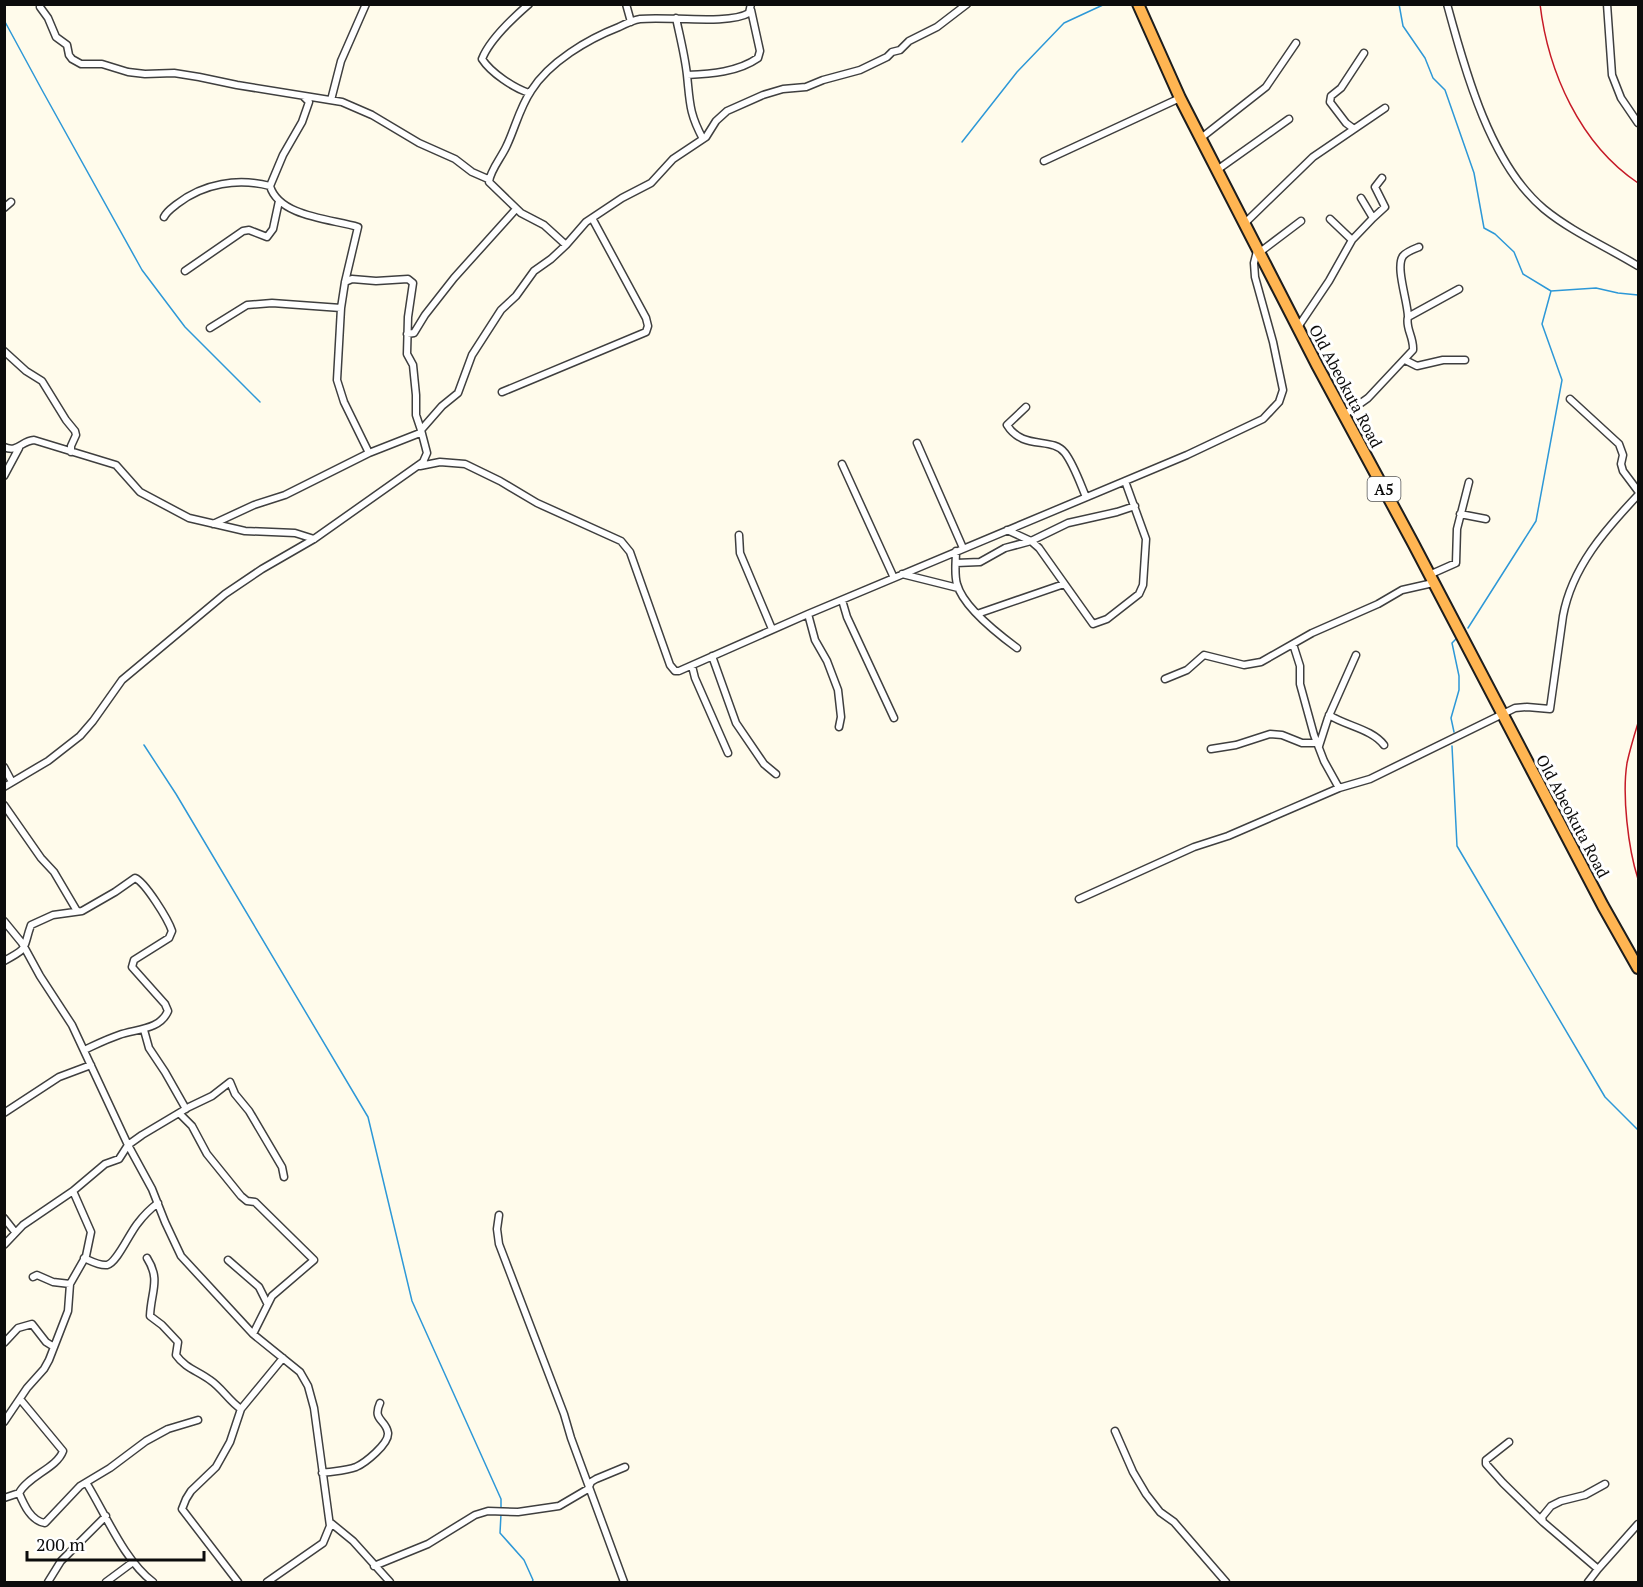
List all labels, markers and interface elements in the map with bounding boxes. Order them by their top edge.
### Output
street label: Old Abeokuta Road [1304,320,1388,452]
road number: A5 [1368,477,1400,501]
street label: Old Abeokuta Road [1531,750,1615,882]
scale bar [27,1524,204,1562]
text: 200 m [36,1532,85,1556]

